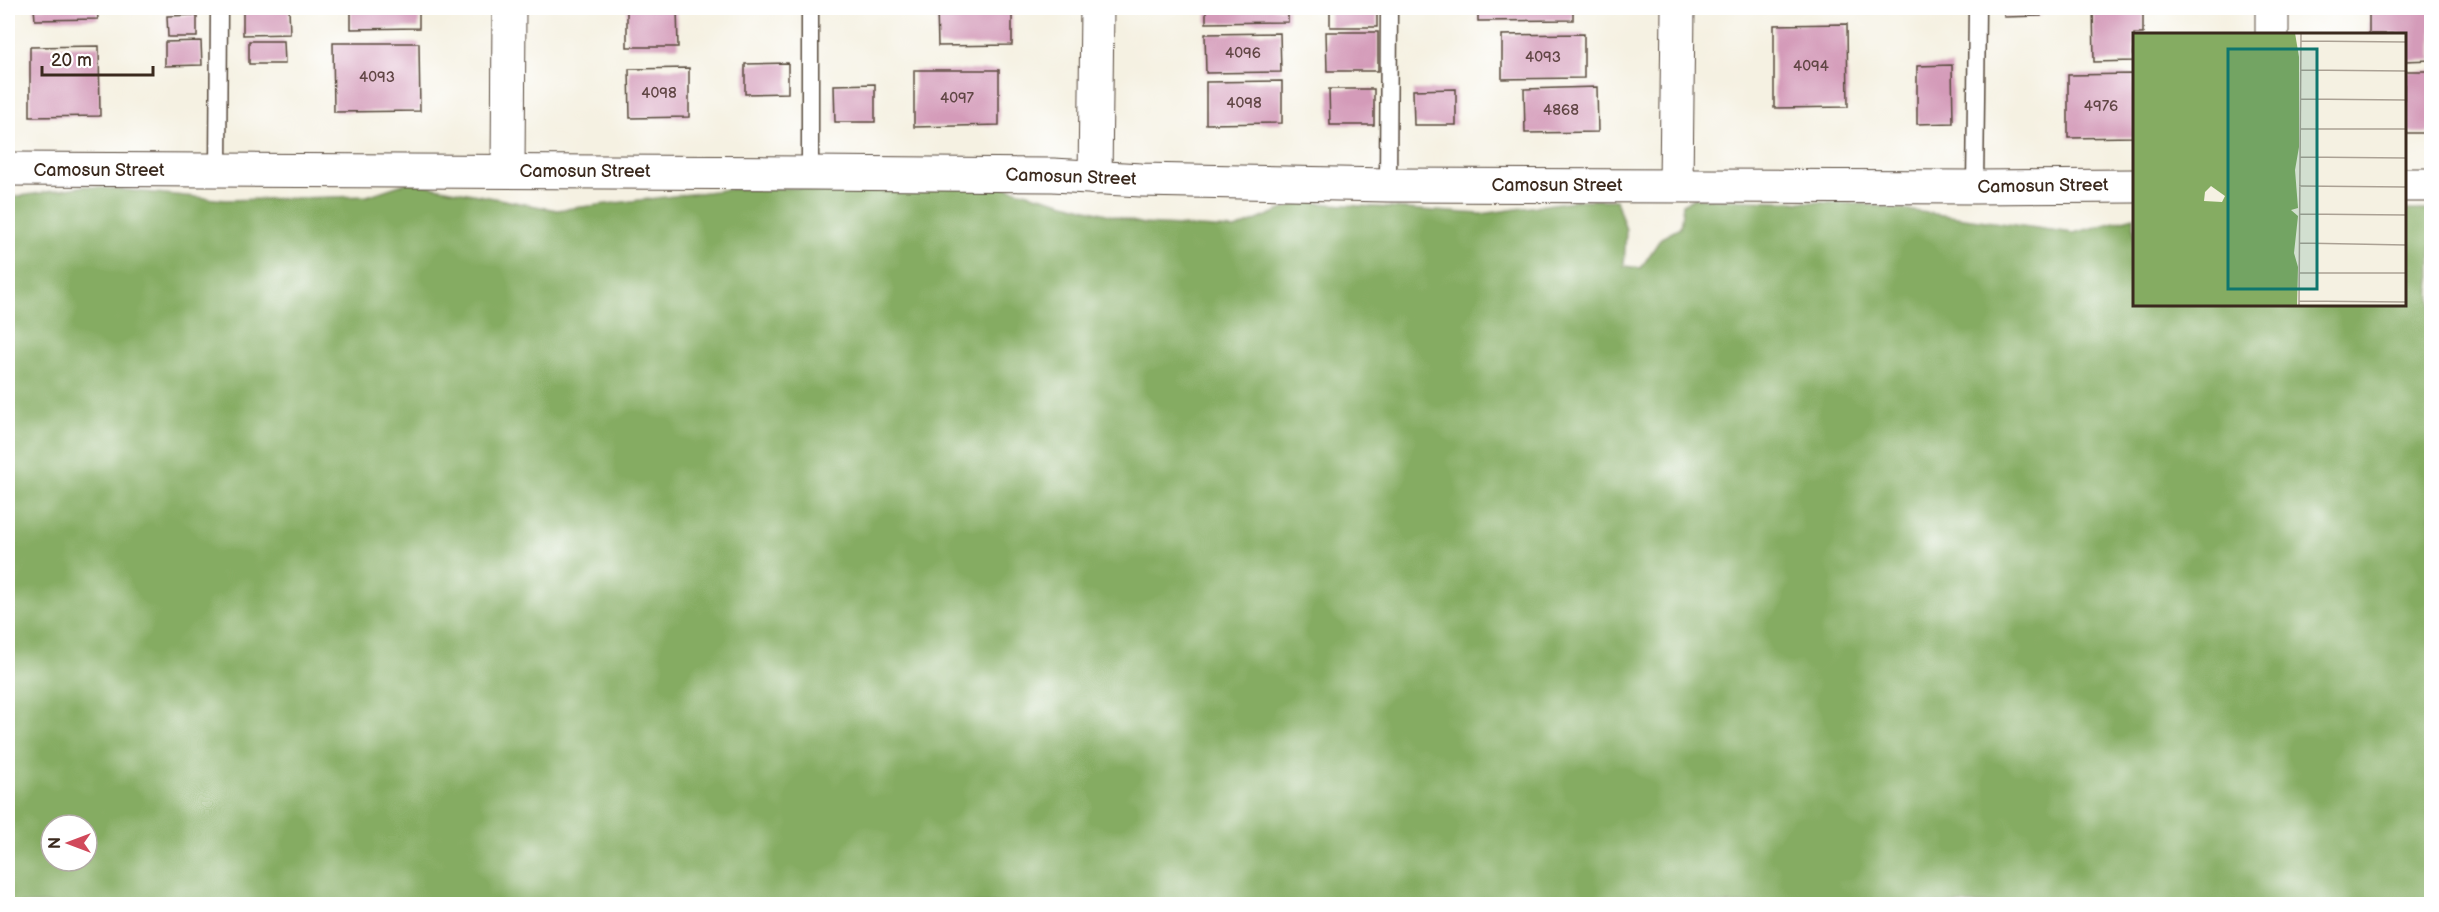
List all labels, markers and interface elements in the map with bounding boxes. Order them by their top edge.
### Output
inset map [2133,33,2406,306]
scale bar [42,39,153,77]
house number: 4096 [1225,44,1261,63]
house number: 4093 [1525,48,1561,67]
text: 20 m [51,50,92,71]
house number: 4094 [1793,57,1829,76]
house number: 4093 [359,68,395,87]
house number: 4098 [641,84,677,103]
house number: 4097 [940,89,975,108]
house number: 4098 [1226,94,1262,113]
house number: 4976 [2084,97,2118,116]
house number: 4868 [1543,101,1579,120]
street label: Camosun Street [33,160,165,181]
street label: Camosun Street [519,161,651,182]
street label: Camosun Street [1005,164,1137,190]
street label: Camosun Street [1977,174,2109,198]
street label: Camosun Street [1491,175,1623,196]
north arrow [39,813,99,873]
text: N [46,837,65,849]

